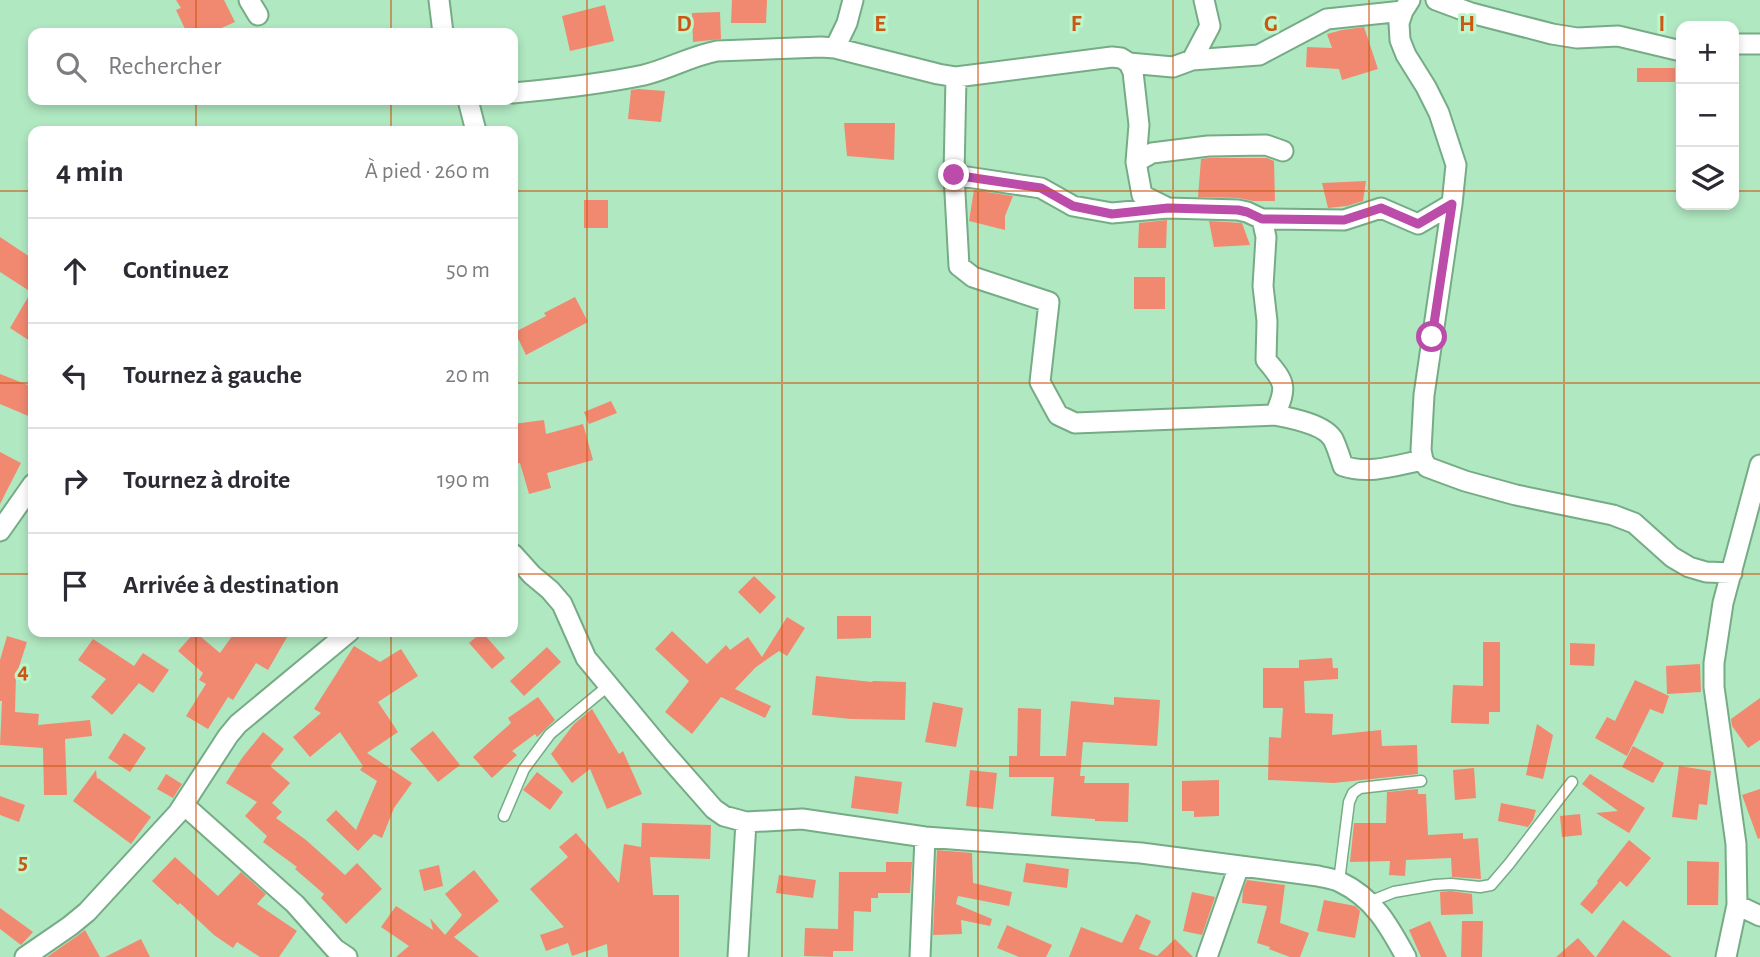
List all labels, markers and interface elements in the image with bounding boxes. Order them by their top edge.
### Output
text: D [676,13,692,36]
text: E [874,13,886,36]
text: F [1071,13,1082,36]
text: G [1264,13,1278,36]
text: H [1459,13,1475,36]
text: I [1659,13,1665,36]
map controls [1676,21,1739,210]
button: + [1676,21,1739,84]
search box [28,28,518,105]
icon: search [52,48,90,86]
text: Rechercher [108,53,221,79]
button: − [1676,84,1739,147]
button: layers [1676,147,1739,210]
text: 4 min [56,157,124,187]
route end [938,159,969,190]
text: À pied · 260 m [365,160,490,183]
icon: ahead [56,252,94,290]
text: Continuez [123,257,229,283]
text: 50 m [446,259,490,282]
route start [1416,321,1447,352]
icon: left [56,357,94,395]
text: Tournez à gauche [123,362,302,388]
text: 20 m [445,364,490,387]
icon: right [56,462,94,500]
text: Tournez à droite [123,467,290,493]
text: 190 m [437,469,490,492]
icon: arrive [56,567,94,605]
text: Arrivée à destination [123,572,339,598]
text: 4 [17,660,29,683]
text: 5 [18,851,28,874]

